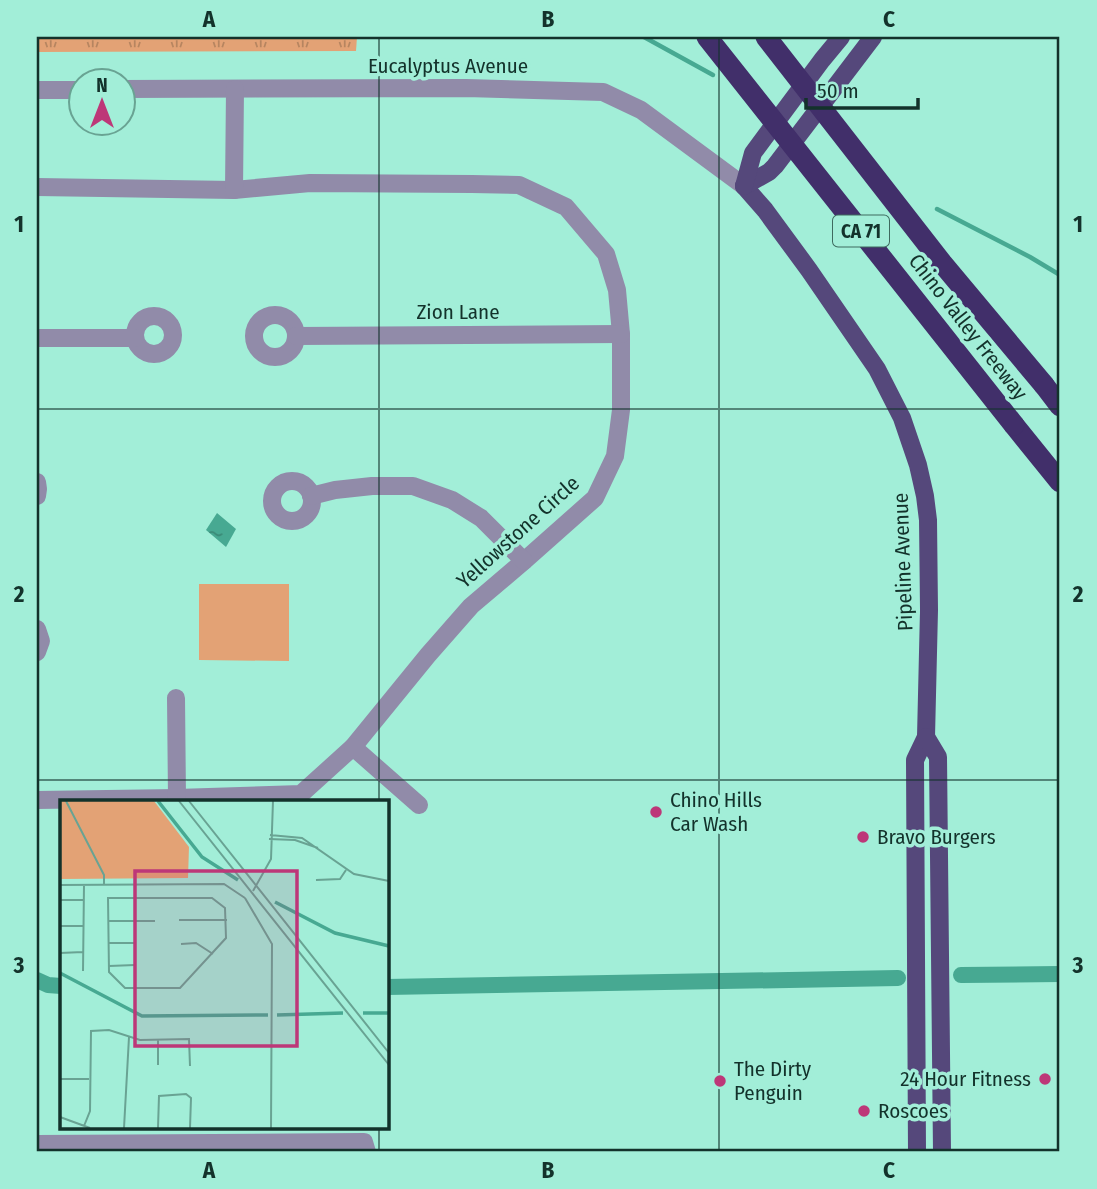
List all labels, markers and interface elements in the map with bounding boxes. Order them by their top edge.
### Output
text: A [202,5,216,33]
text: B [542,5,555,33]
text: C [883,5,895,33]
street label: Eucalyptus Avenue [368,53,528,79]
north arrow [66,66,136,136]
scale bar [806,66,918,110]
text: N [96,74,108,97]
text: 50 m [817,78,859,104]
text: 1 [14,210,24,238]
text: 1 [1073,210,1083,238]
road number: CA 71 [833,216,889,246]
street label: Chino Valley Freeway [903,249,1033,406]
street label: Zion Lane [416,299,500,325]
street label: Yellowstone Circle [451,470,585,594]
street label: Pipeline Avenue [888,493,918,631]
text: 2 [13,580,25,608]
text: 2 [1072,580,1084,608]
place label: Chino Hills Car Wash [670,787,762,837]
inset map [60,800,388,1130]
marker: Chino Hills Car Wash [648,804,664,820]
place label: Bravo Burgers [877,824,996,850]
marker: Bravo Burgers [855,829,871,845]
text: 3 [13,951,25,979]
text: 3 [1072,951,1084,979]
place label: The Dirty Penguin [734,1056,812,1106]
place label: 24 Hour Fitness [900,1066,1031,1092]
marker: 24 Hour Fitness [1037,1071,1053,1087]
marker: The Dirty Penguin [712,1073,728,1089]
place label: Roscoes [878,1098,948,1124]
marker: Roscoes [856,1103,872,1119]
text: A [202,1156,216,1184]
text: B [542,1156,555,1184]
text: C [883,1156,895,1184]

